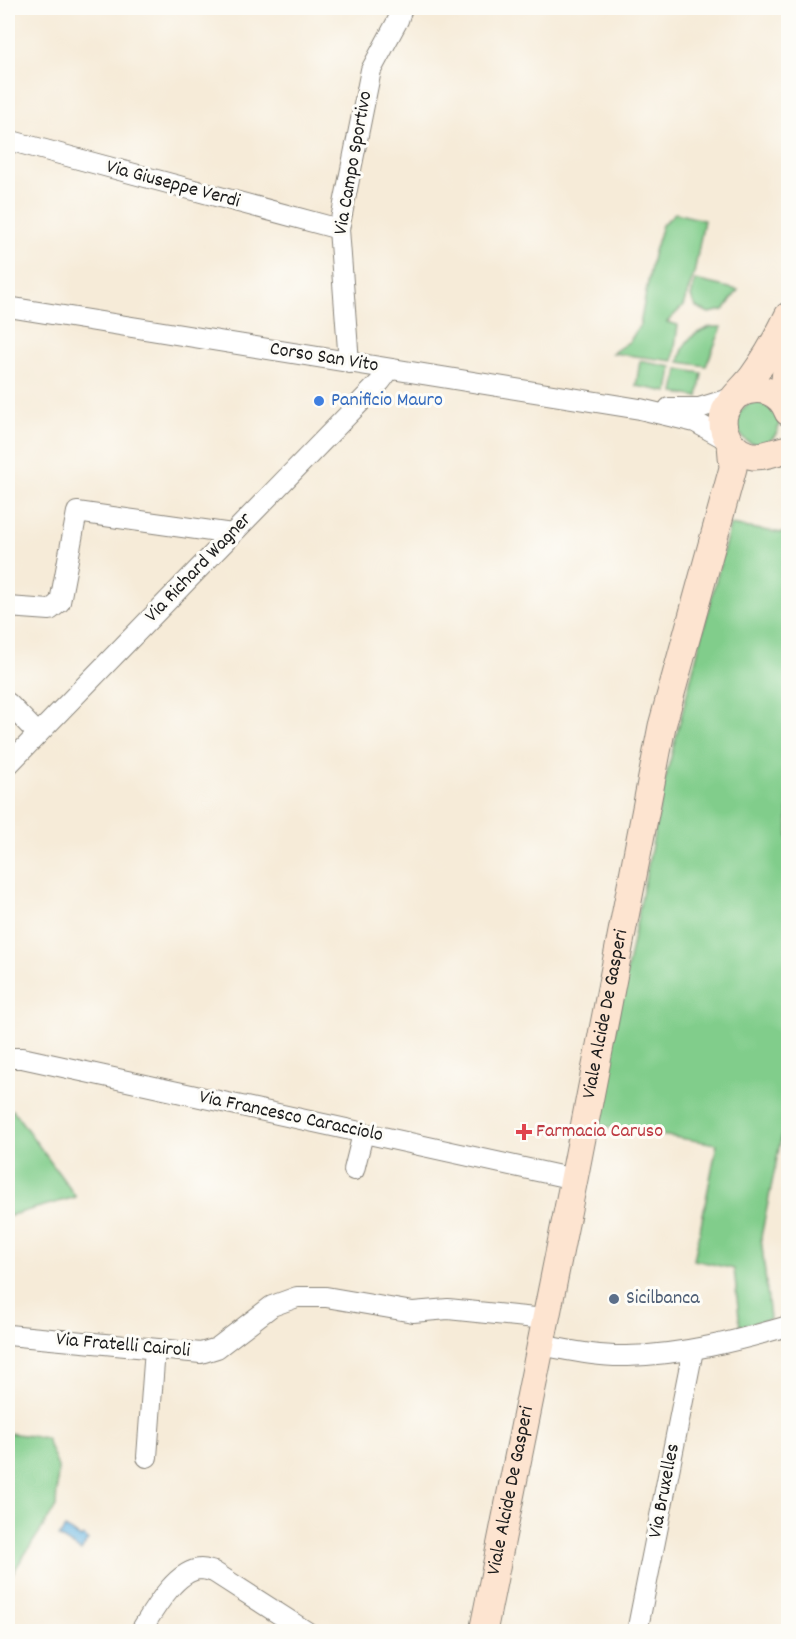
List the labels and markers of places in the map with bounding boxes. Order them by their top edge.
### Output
place label: Panificio Mauro [331,387,443,415]
marker: Panificio Mauro [312,394,326,408]
place label: Farmacia Caruso [536,1118,663,1146]
marker: Farmacia Caruso [517,1125,531,1139]
place label: Sicilbanca [626,1285,700,1313]
marker: Sicilbanca [607,1292,621,1306]

